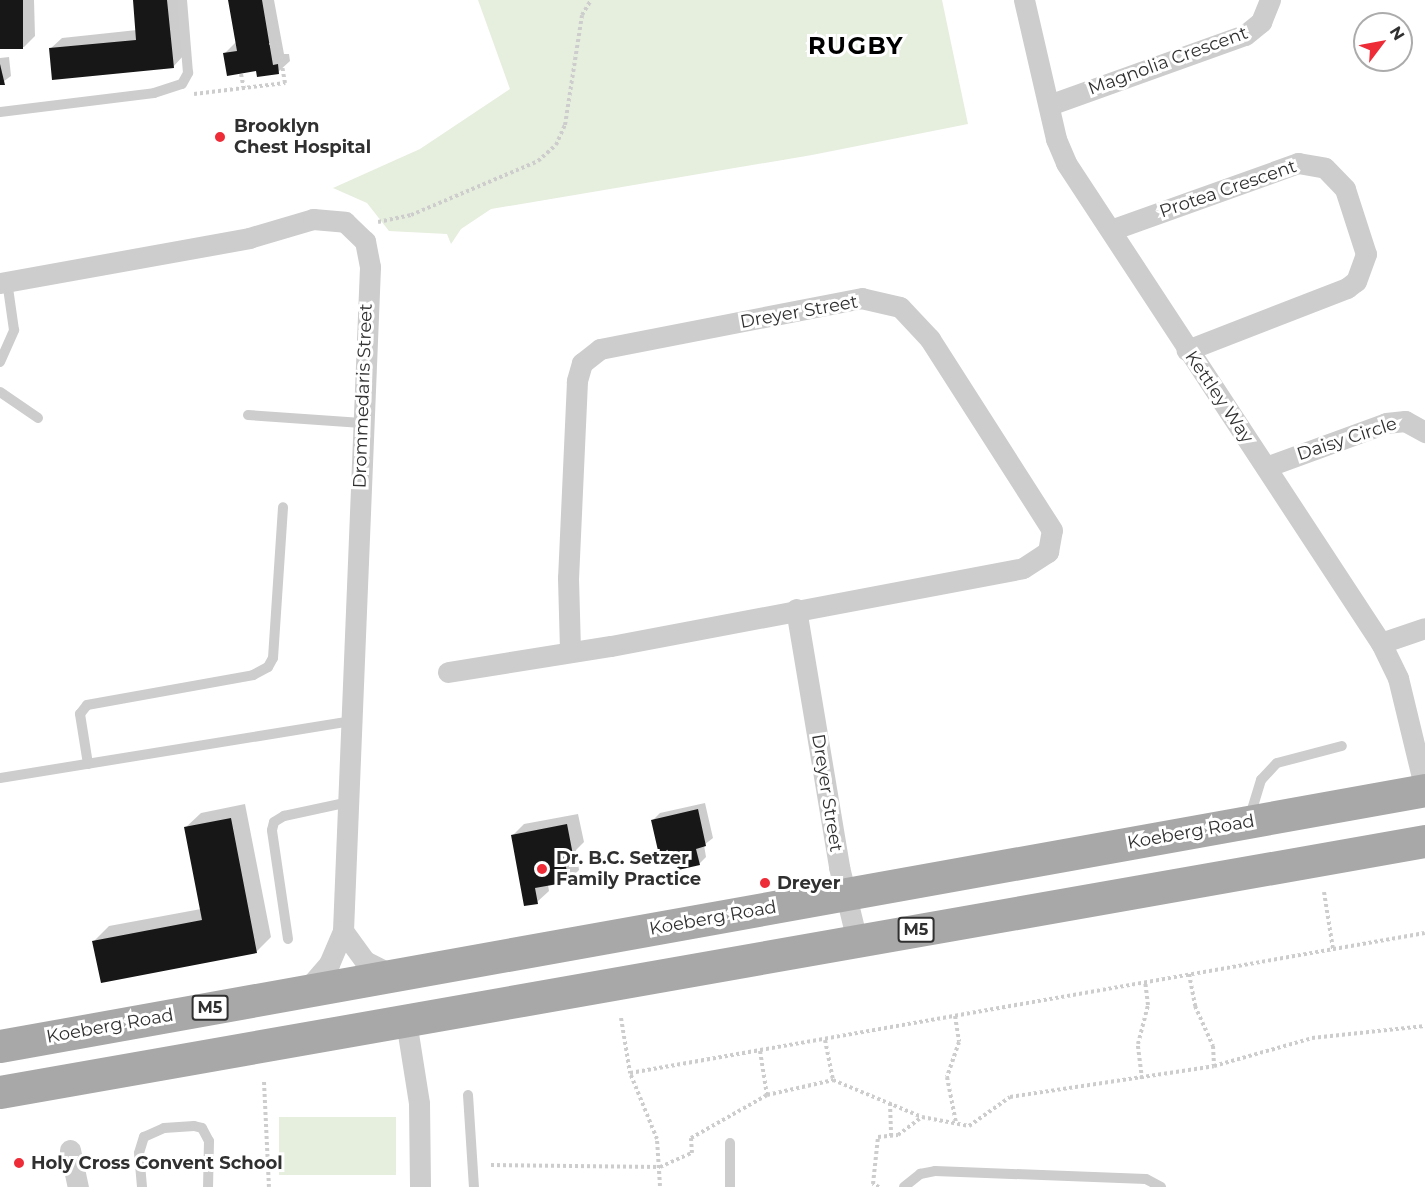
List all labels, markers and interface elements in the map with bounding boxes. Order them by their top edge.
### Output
north arrow [1353,12,1413,72]
street label: Magnolia Crescent [1085,22,1251,100]
text: N [1386,23,1408,44]
district label: RUGBY [808,32,904,60]
place label: Brooklyn Chest Hospital [234,116,371,158]
marker: Brooklyn Chest Hospital [211,128,229,146]
street label: Protea Crescent [1157,155,1299,223]
street label: Dreyer Street [738,291,860,333]
street label: Drommedaris Street [349,303,377,489]
street label: Kettley Way [1180,347,1258,447]
street label: Daisy Circle [1294,413,1400,465]
street label: Dreyer Street [807,732,847,854]
street label: Koeberg Road [1126,810,1256,854]
place label: Dr. B.C. Setzer Family Practice [556,848,701,890]
marker: Dr. B.C. Setzer Family Practice [533,860,551,878]
place label: Dreyer [777,872,840,894]
marker: Dreyer [758,876,772,890]
street label: Koeberg Road [648,896,778,940]
road number: M5 [896,917,936,943]
road number: M5 [190,995,230,1021]
street label: Koeberg Road [45,1004,175,1048]
place label: Holy Cross Convent School [31,1152,283,1174]
marker: Holy Cross Convent School [12,1156,26,1170]

